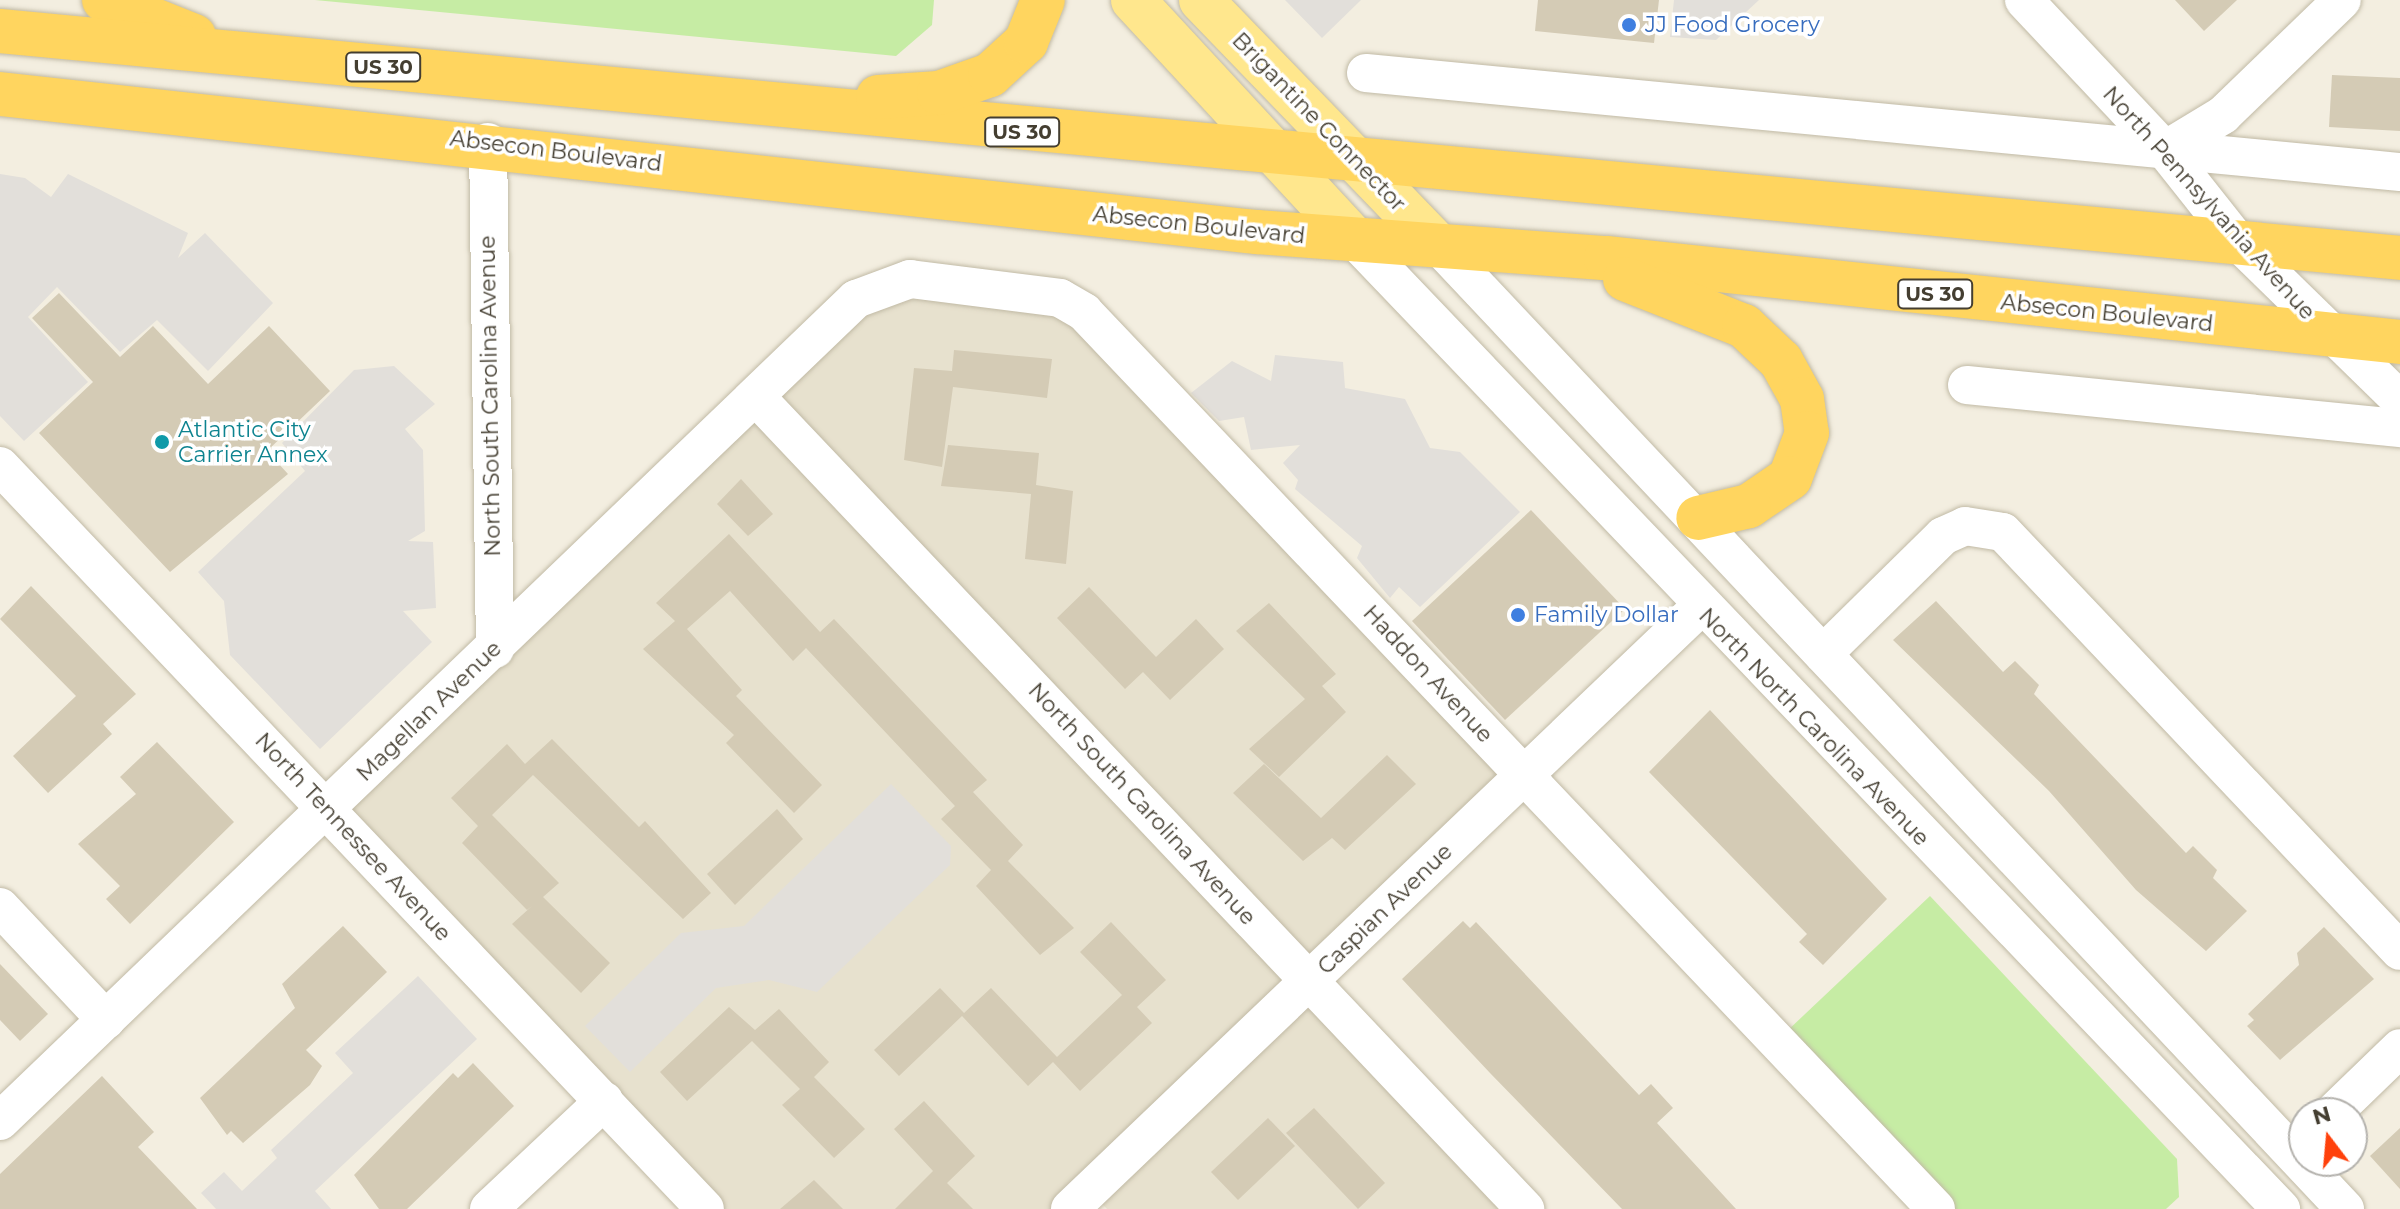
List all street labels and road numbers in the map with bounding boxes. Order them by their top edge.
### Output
street label: Brigantine Connector [1227,27,1411,217]
road number: US 30 [345,51,421,83]
street label: North Pennsylvania Avenue [2097,81,2321,325]
road number: US 30 [984,116,1060,148]
street label: Absecon Boulevard [448,125,664,177]
street label: Absecon Boulevard [1091,201,1307,249]
street label: North South Carolina Avenue [474,235,506,557]
road number: US 30 [1897,278,1973,310]
street label: Absecon Boulevard [1999,289,2215,337]
street label: Haddon Avenue [1358,600,1498,748]
street label: North North Carolina Avenue [1693,603,1935,851]
street label: Magellan Avenue [351,635,507,787]
street label: North South Carolina Avenue [1023,678,1261,930]
street label: North Tennessee Avenue [250,727,456,947]
street label: Caspian Avenue [1312,838,1458,980]

